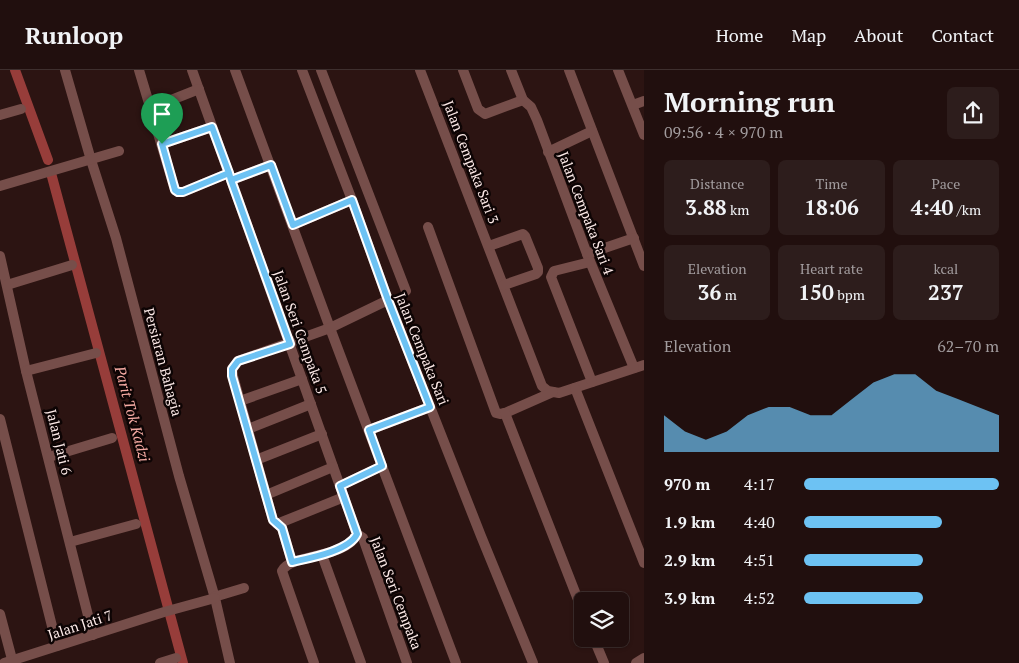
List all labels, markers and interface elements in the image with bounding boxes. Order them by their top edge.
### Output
text: Runloop [25,19,123,51]
text: Home [716,23,763,47]
text: Map [791,23,826,47]
text: About [854,23,903,47]
text: Contact [931,23,994,47]
text: Morning run [664,83,835,120]
button: share [947,87,999,139]
pin [141,93,183,144]
street label: Jalan Cempaka Sari 3 [439,98,504,226]
icon: arrive [148,100,176,128]
text: 09:56 · 4 × 970 m [664,121,783,143]
street label: Jalan Cempaka Sari 4 [554,149,619,278]
text: Distance [690,174,744,193]
text: Time [815,174,848,193]
text: Pace [931,174,960,193]
text: 3.88 [685,193,727,221]
text: 18:06 [804,193,859,221]
text: 4:40 [911,193,953,221]
text: km [727,200,749,219]
text: /km [953,200,981,219]
text: Elevation [688,259,747,278]
text: Heart rate [800,259,863,278]
text: kcal [933,259,958,278]
street label: Jalan Seri Cempaka 5 [269,267,332,396]
text: 36 [698,278,721,306]
text: 150 [798,278,834,306]
text: 237 [928,278,964,306]
text: m [721,285,737,304]
text: bpm [834,285,865,304]
street label: Jalan Cempaka Sari [391,290,454,408]
street label: Persiaran Bahagia [140,306,187,418]
text: Elevation [664,335,731,357]
text: 62–70 m [937,335,999,357]
water label: Parit Tok Kadzi [110,363,156,465]
street label: Jalan Jati 6 [42,407,77,477]
text: 970 m [664,473,710,495]
text: 4:17 [744,473,775,495]
text: 1.9 km [664,511,715,533]
text: 4:40 [744,511,775,533]
street label: Jalan Seri Cempaka [366,534,427,652]
text: 2.9 km [664,549,715,571]
text: 4:51 [744,549,775,571]
text: 3.9 km [664,587,715,609]
text: 4:52 [744,587,775,609]
map controls [574,592,629,647]
button: layers [574,592,629,647]
street label: Jalan Jati 7 [45,605,115,644]

